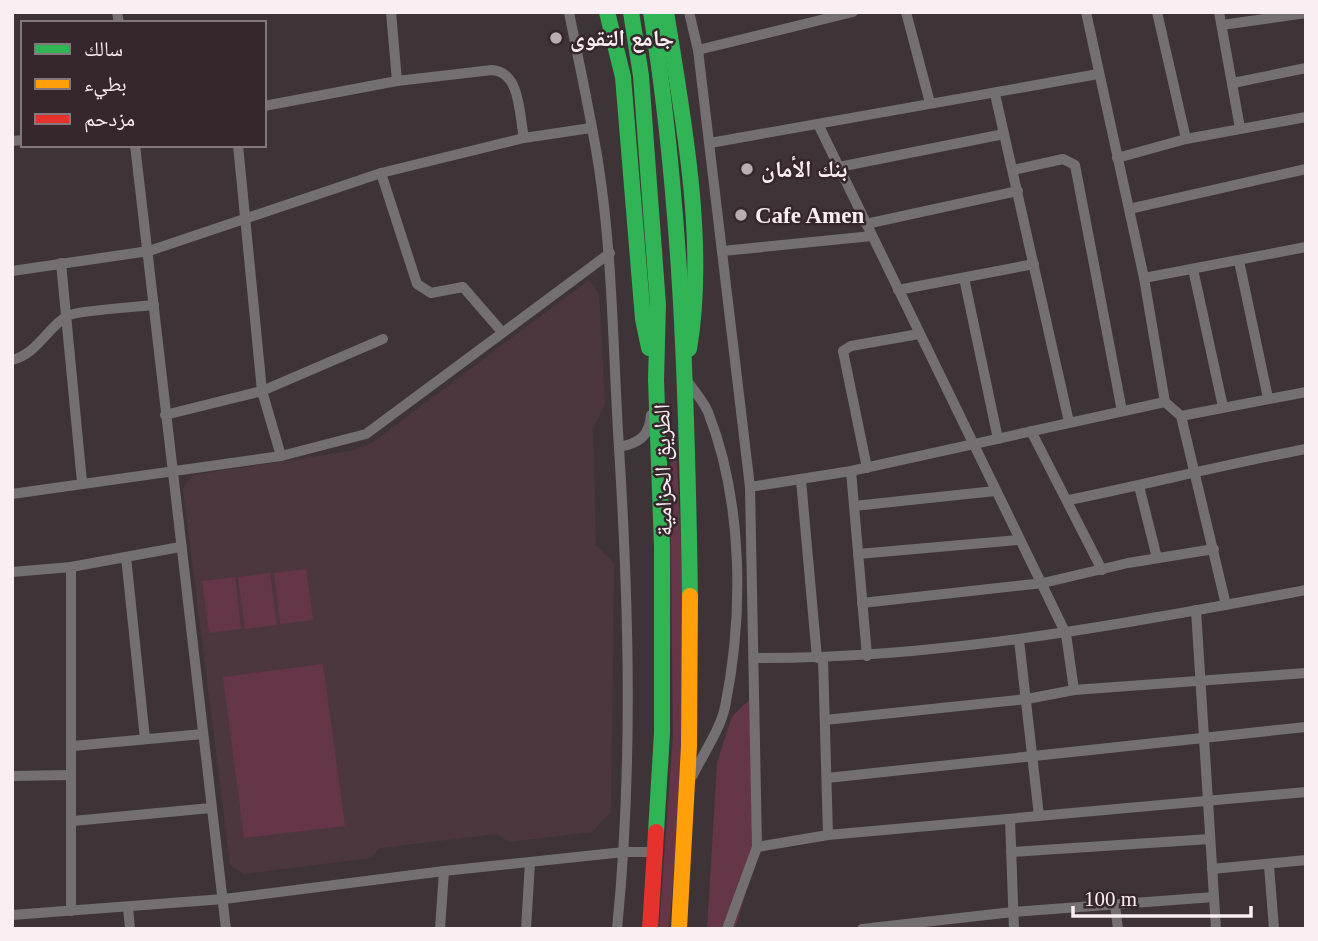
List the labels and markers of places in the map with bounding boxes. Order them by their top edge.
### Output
place label: جامع التقوى [570,26,674,53]
marker: جامع التقوى [548,30,564,46]
place label: بنك الأمان [761,155,847,183]
marker: بنك الأمان [739,161,755,177]
place label: Cafe Amen [755,203,864,228]
marker: Cafe Amen [733,207,749,223]

